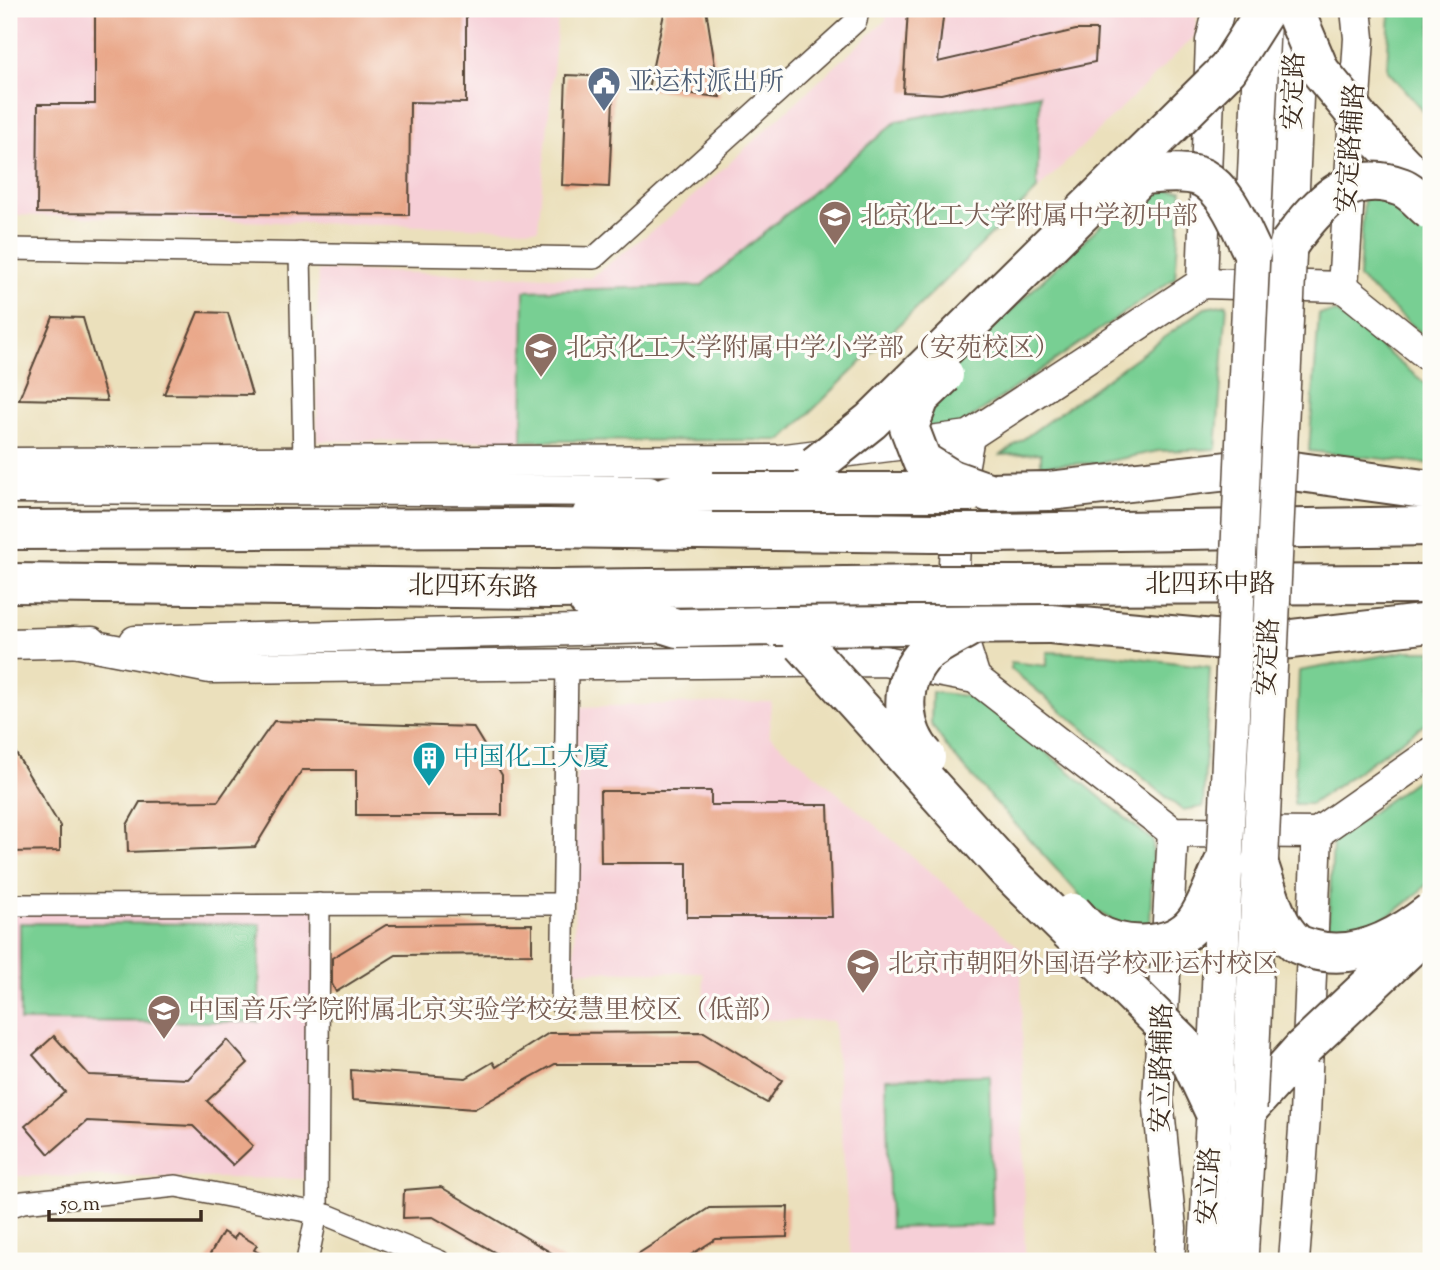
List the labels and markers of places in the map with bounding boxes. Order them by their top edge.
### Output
public building icon: 亚运村派出所 [585,64,623,113]
place label: 亚运村派出所 [628,65,784,102]
school or university icon: 北京化工大学附属中学初中部 [816,198,854,247]
place label: 北京化工大学附属中学初中部 [860,199,1198,236]
school or university icon: 北京化工大学附属中学小学部（安苑校区） [522,330,560,379]
place label: 北京化工大学附属中学小学部（安苑校区） [566,331,1060,368]
building icon: 中国化工大厦 [410,739,448,788]
place label: 中国化工大厦 [453,740,609,777]
school or university icon: 北京市朝阳外国语学校亚运村校区 [844,946,882,995]
place label: 北京市朝阳外国语学校亚运村校区 [888,947,1278,984]
school or university icon: 中国音乐学院附属北京实验学校安慧里校区（低部） [145,992,183,1041]
place label: 中国音乐学院附属北京实验学校安慧里校区（低部） [188,993,786,1030]

